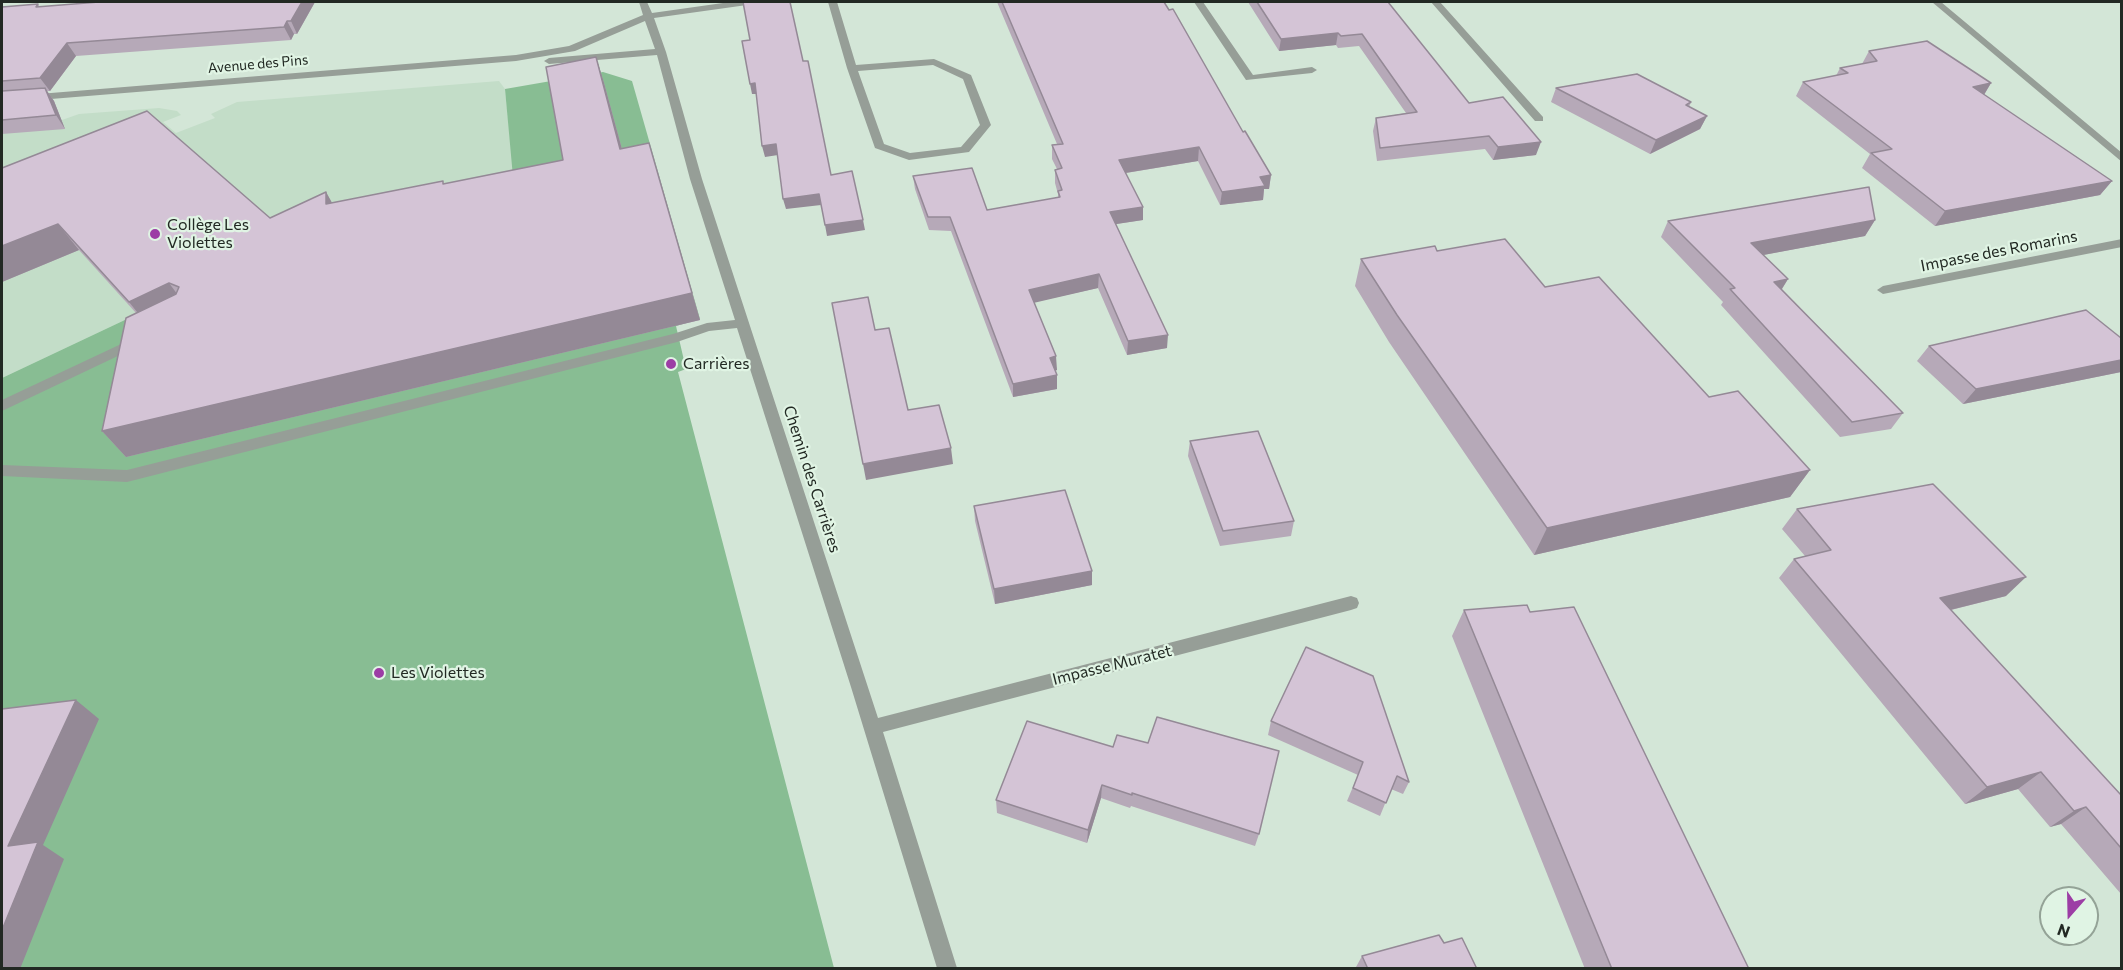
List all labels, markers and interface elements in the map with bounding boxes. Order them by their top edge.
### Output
street label: Avenue des Pins [207,51,309,77]
place label: Collège Les Violettes [167,215,249,253]
street label: Impasse des Romarins [1919,226,2079,276]
marker: Collège Les Violettes [148,227,162,241]
place label: Carrières [683,354,749,374]
marker: Carrières [664,357,678,371]
street label: Chemin des Carrières [779,403,845,555]
street label: Impasse Muratet [1050,641,1174,689]
place label: Les Violettes [391,663,485,683]
marker: Les Violettes [372,666,386,680]
north arrow [2039,886,2099,946]
text: N [2054,921,2072,942]

